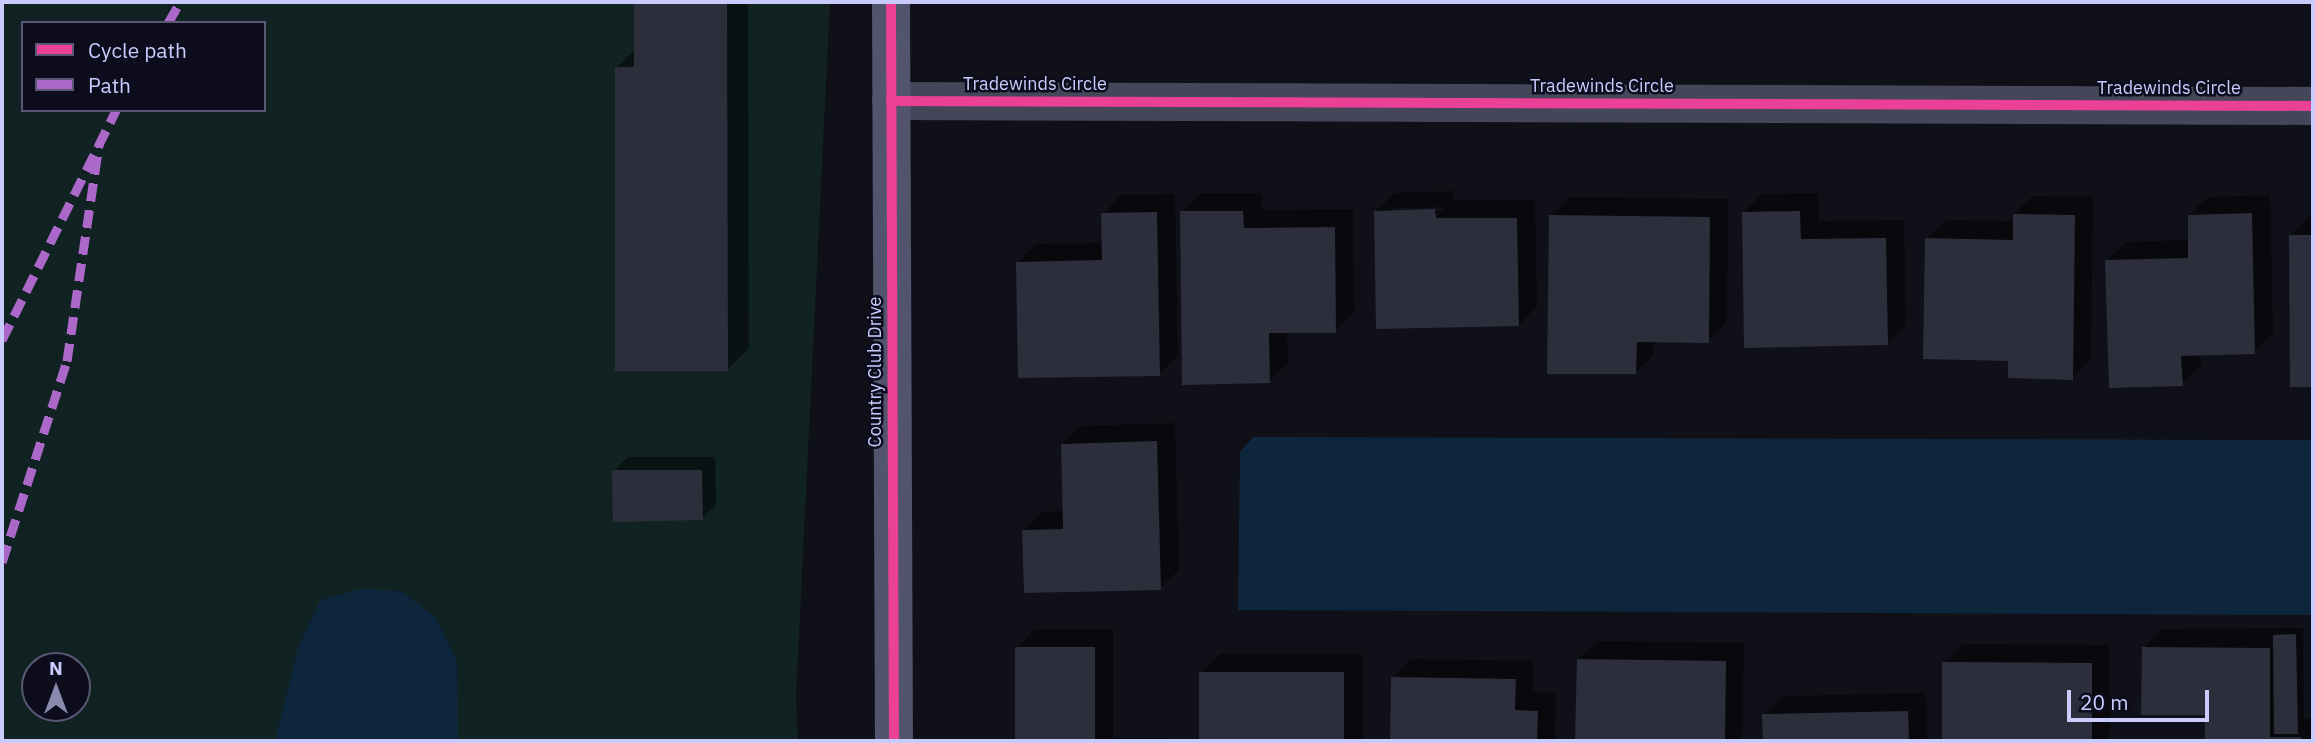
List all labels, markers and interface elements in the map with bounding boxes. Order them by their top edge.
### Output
legend [21,21,266,112]
text: Cycle path [88,36,187,64]
text: Path [88,71,131,99]
street label: Tradewinds Circle [963,73,1107,95]
street label: Tradewinds Circle [1530,75,1674,97]
street label: Tradewinds Circle [2097,77,2241,99]
street label: Country Club Drive [864,297,886,447]
north arrow [21,652,91,722]
text: N [49,656,63,680]
scale bar [2070,676,2212,720]
text: 20 m [2080,688,2129,716]

